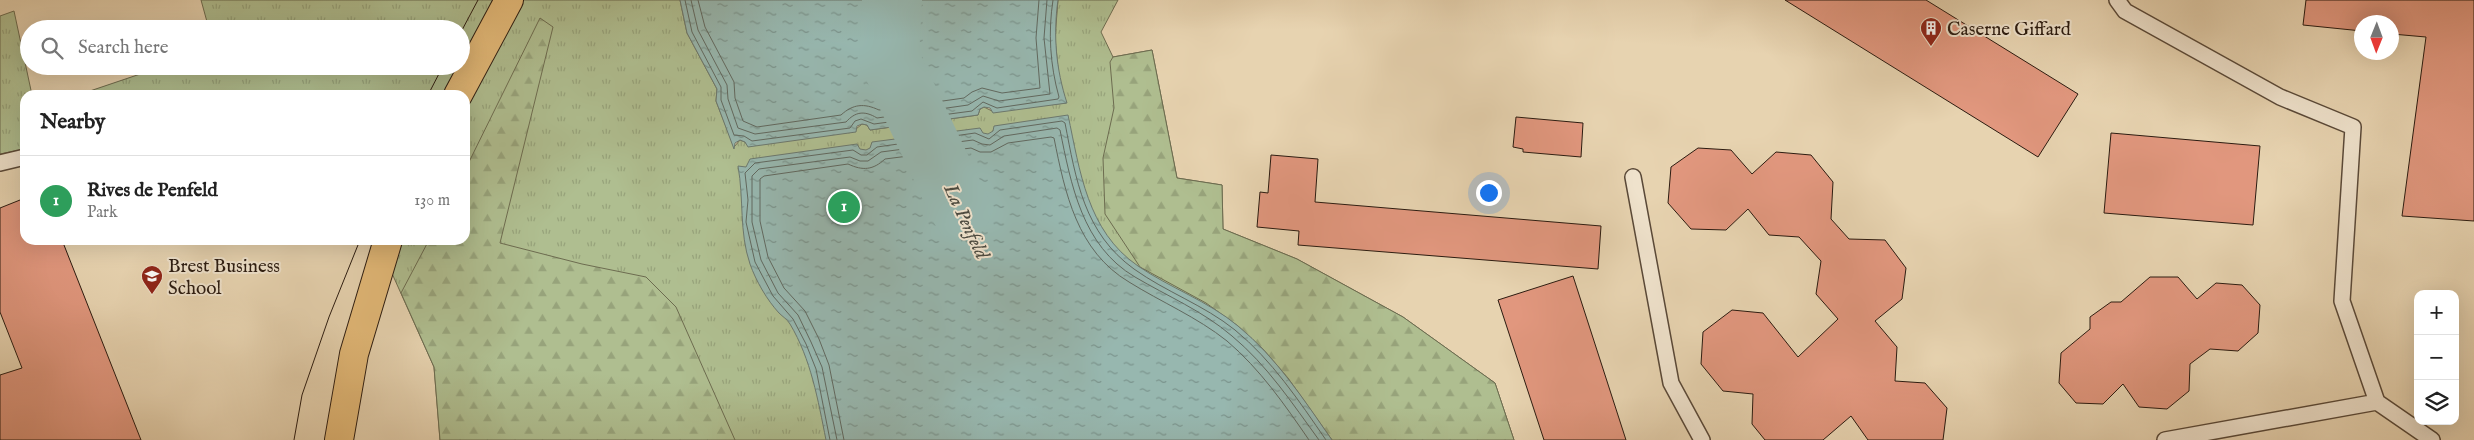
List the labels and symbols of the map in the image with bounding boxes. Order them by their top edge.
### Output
north arrow [2354,15,2399,60]
building icon: Caserne Giffard [1919,16,1943,47]
place label: Caserne Giffard [1947,18,2072,42]
water label: La Penfeld [937,179,995,265]
your location [1476,180,1502,206]
pin: 1 [828,188,860,226]
place label: Brest Business School [168,255,280,301]
school or university icon: Brest Business School [140,264,164,295]

